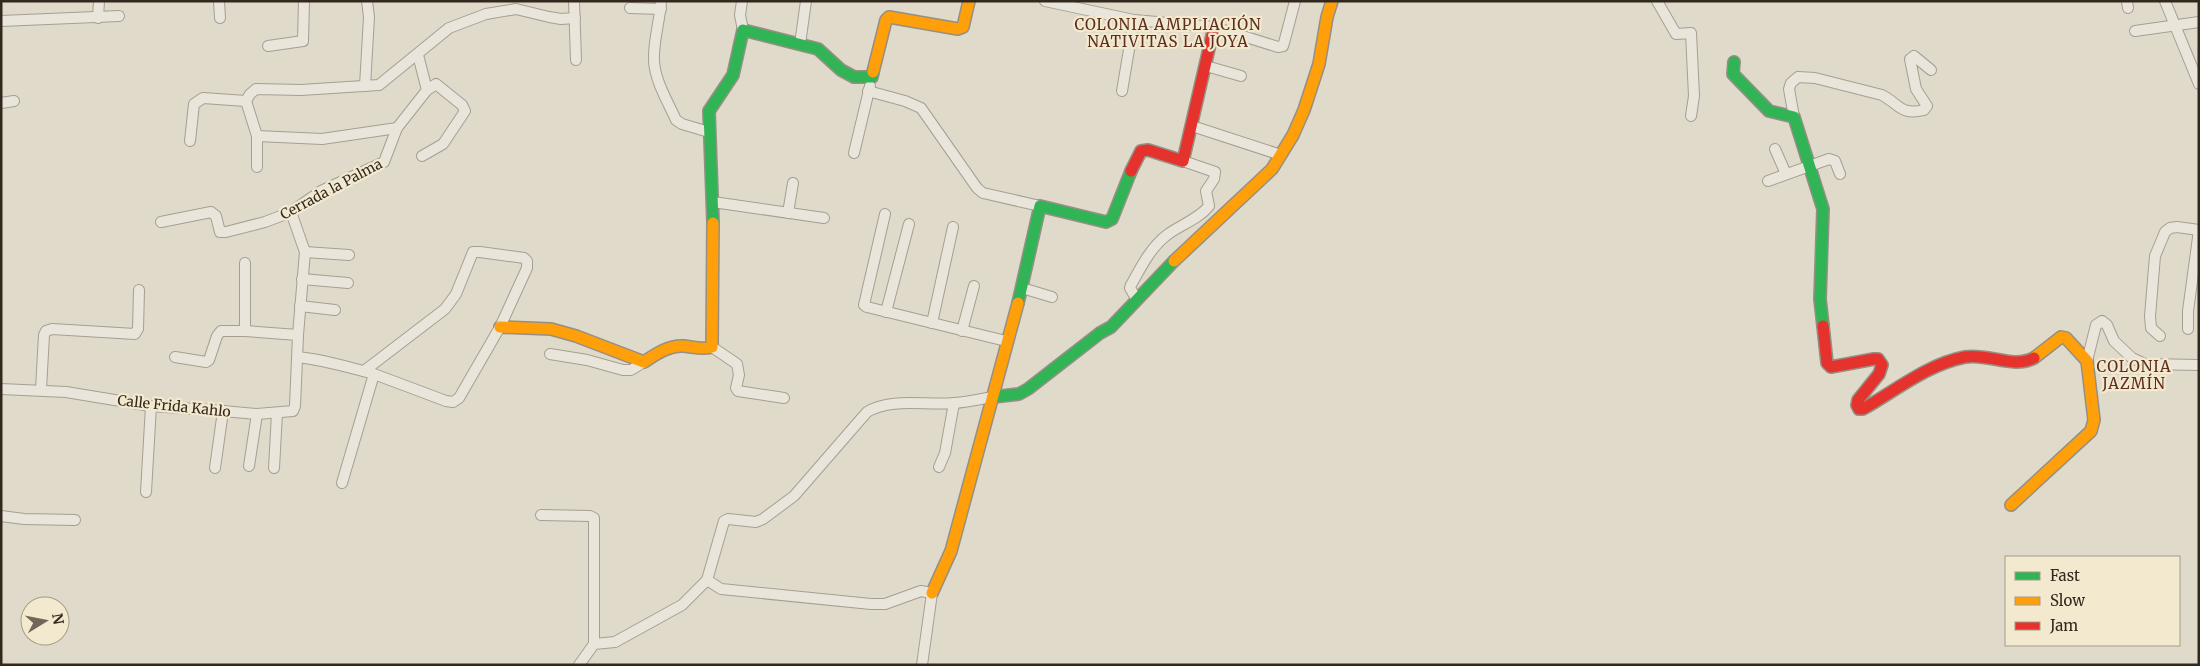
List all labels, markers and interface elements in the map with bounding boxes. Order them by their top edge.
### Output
district label: COLONIA AMPLIACIÓN NATIVITAS LA JOYA [1074,14,1262,51]
street label: Cerrada la Palma [277,154,386,223]
district label: COLONIA JAZMÍN [2097,357,2171,393]
street label: Calle Frida Kahlo [117,391,231,421]
legend [2005,556,2180,646]
text: Fast [2050,566,2080,585]
text: Slow [2050,591,2085,610]
north arrow [20,596,70,646]
text: N [48,612,68,626]
text: Jam [2049,616,2078,635]

